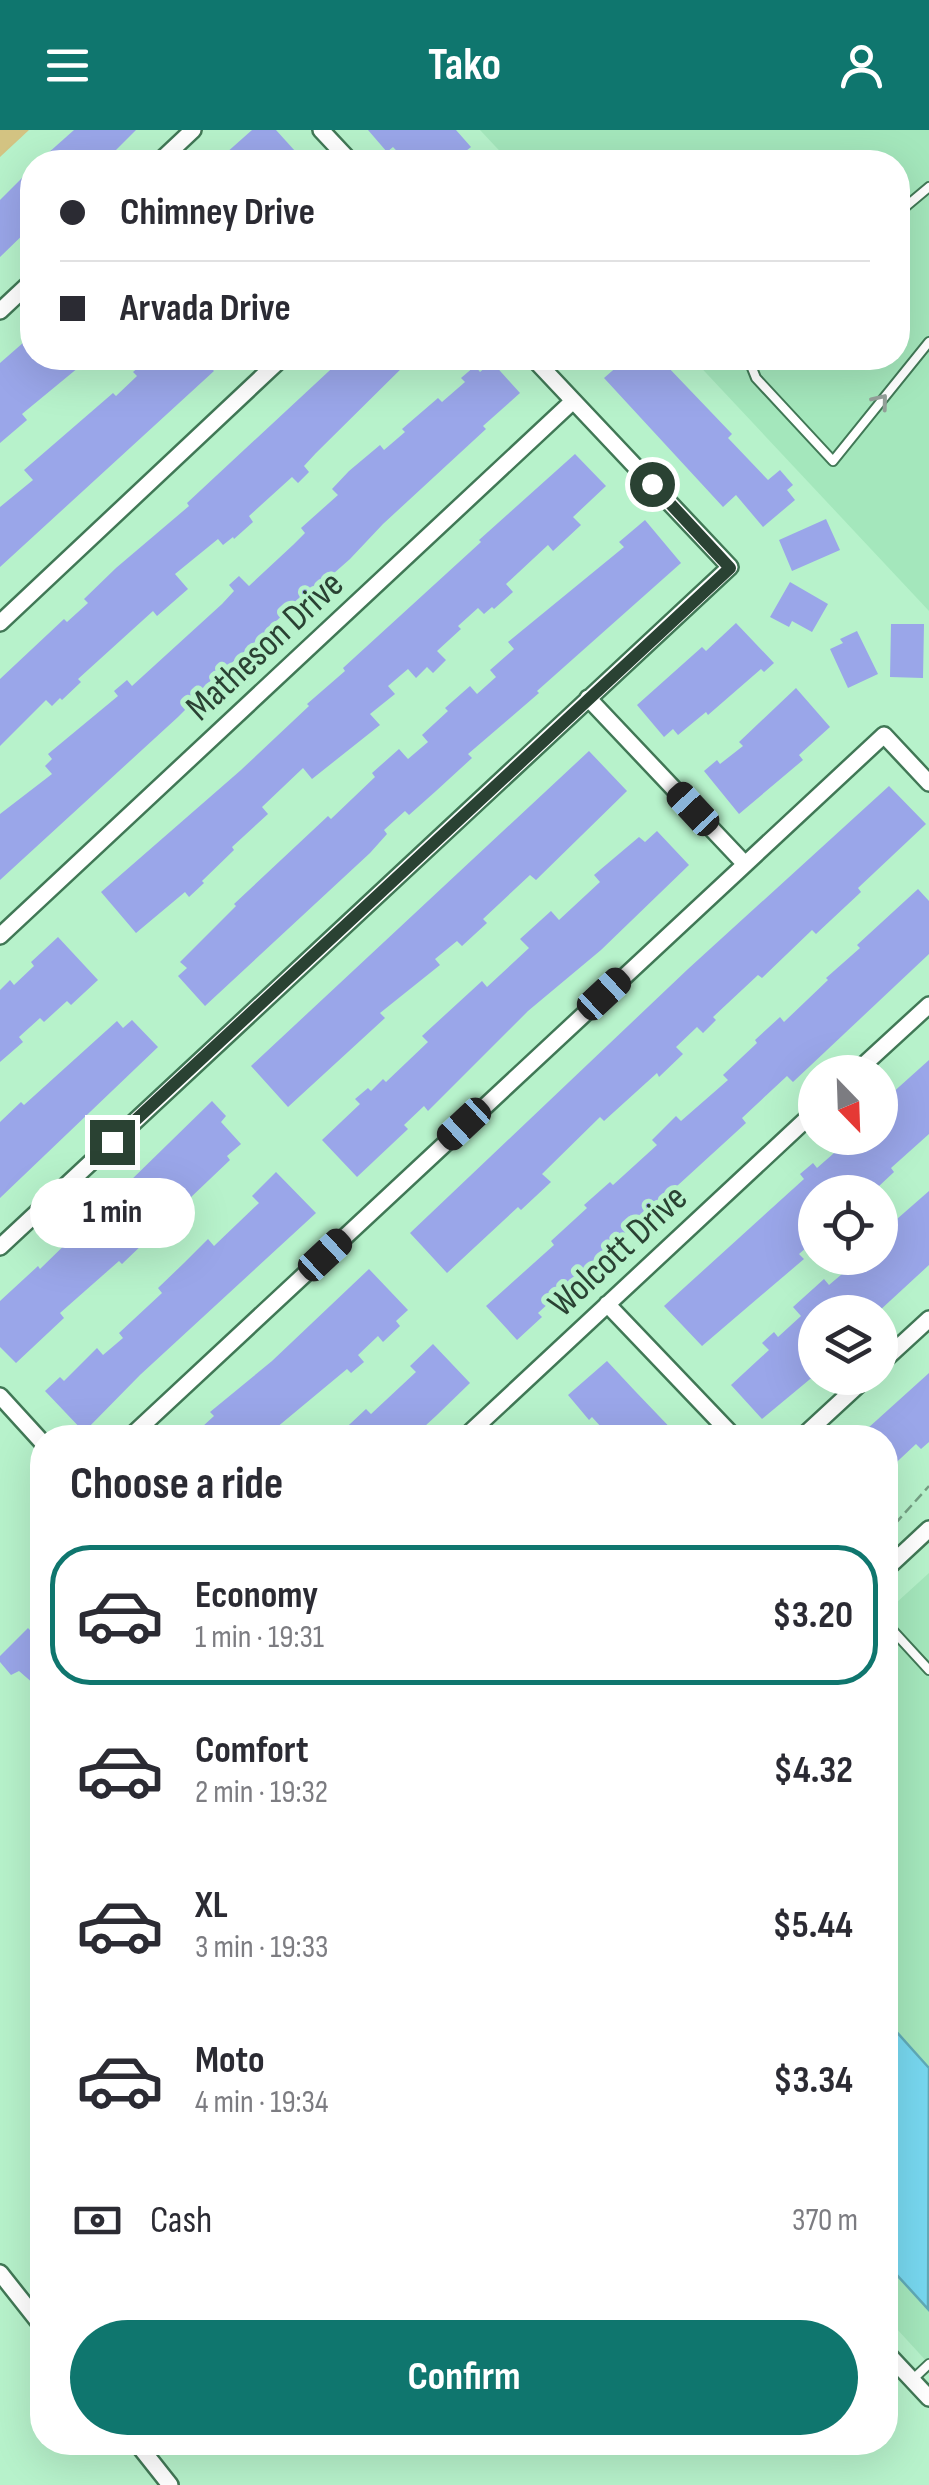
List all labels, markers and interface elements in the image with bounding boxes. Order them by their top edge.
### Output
icon: menu [40,38,95,93]
text: Tako [428,38,501,93]
icon: person [834,38,889,93]
text: Chimney Drive [120,190,315,235]
text: Arvada Drive [120,286,291,331]
one-way arrow [869,395,887,413]
route start [630,462,675,507]
street label: Matheson Drive [177,562,353,730]
car [662,777,724,841]
car [572,963,636,1025]
north arrow [798,1055,898,1155]
map controls [798,1055,898,1395]
car [432,1093,496,1155]
route end [90,1120,135,1165]
button: locate [798,1175,898,1275]
street label: Wolcott Drive [539,1176,697,1327]
callout: 1 min [29,1177,194,1247]
text: 1 min [83,1193,142,1232]
car [293,1224,357,1286]
button: layers [798,1295,898,1395]
text: Choose a ride [70,1457,283,1512]
icon: car [75,1570,165,1660]
text: Economy [195,1573,318,1618]
text: $3.20 [772,1593,853,1638]
text: 1 min · 19:31 [195,1618,324,1657]
icon: car [75,1725,165,1815]
text: Comfort [195,1728,309,1773]
text: $4.32 [774,1748,853,1793]
text: 2 min · 19:32 [195,1773,328,1812]
icon: car [75,1880,165,1970]
text: XL [195,1883,228,1928]
text: $5.44 [773,1903,853,1948]
text: 3 min · 19:33 [195,1928,329,1967]
icon: car [75,2035,165,2125]
text: Moto [195,2038,265,2083]
text: $3.34 [773,2058,853,2103]
text: 4 min · 19:34 [195,2083,328,2122]
icon: cash [70,2193,125,2248]
text: Cash [150,2198,212,2243]
text: 370 m [792,2201,858,2240]
button: Confirm [70,2320,858,2435]

